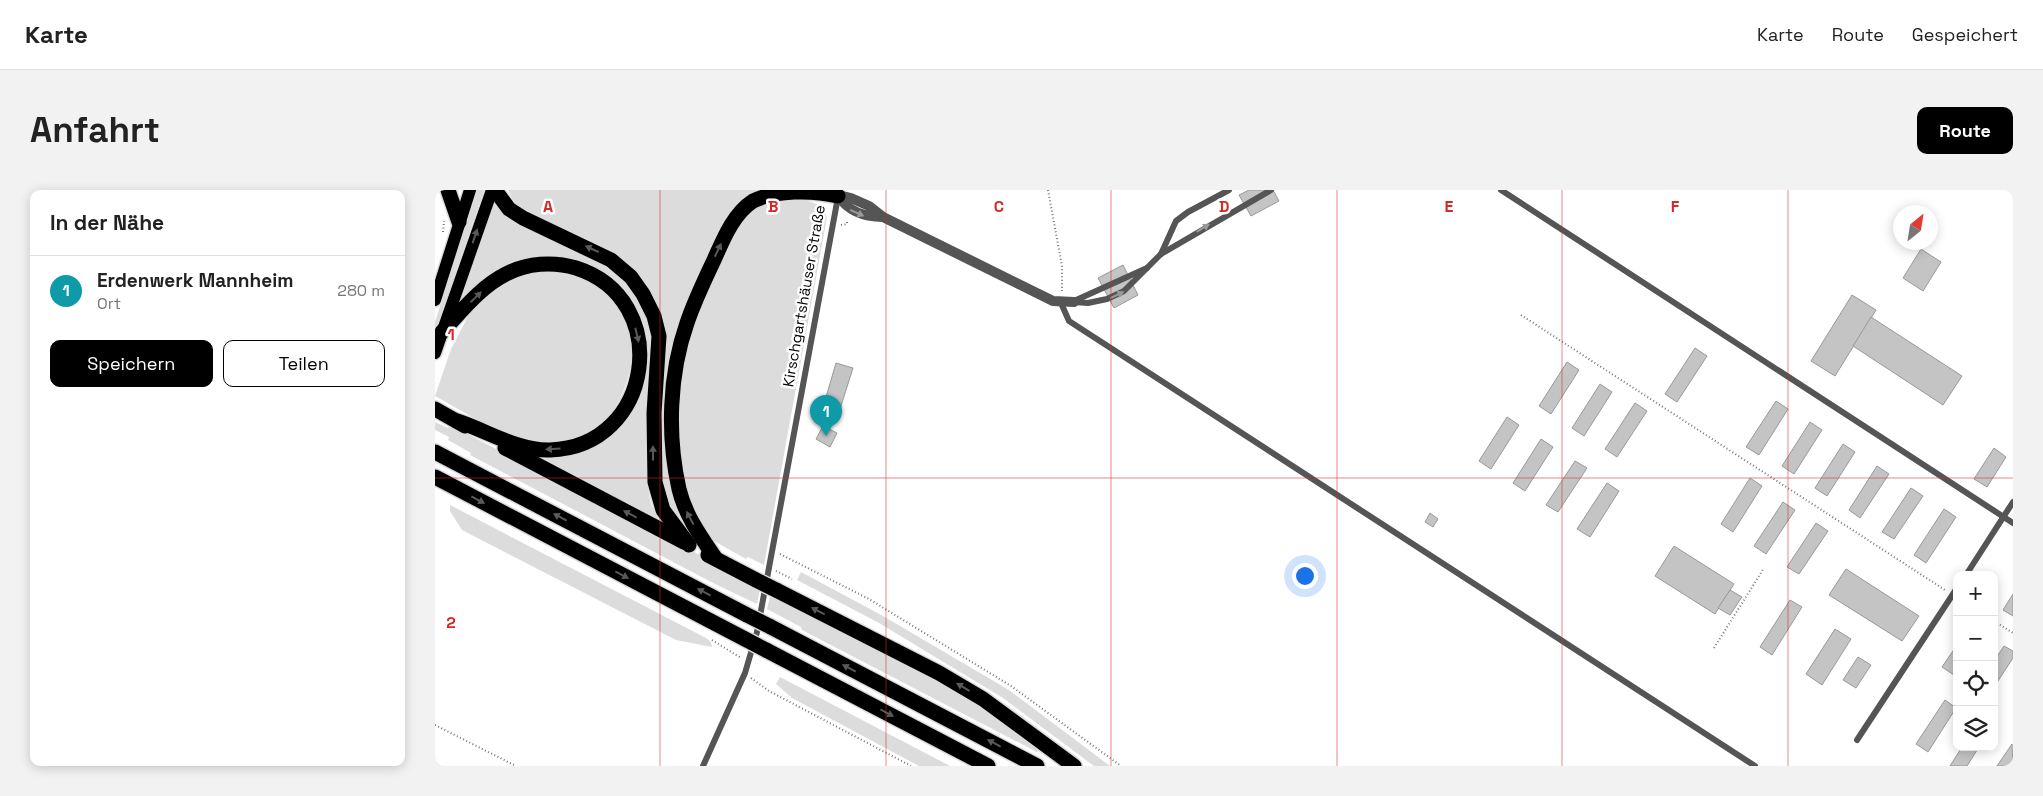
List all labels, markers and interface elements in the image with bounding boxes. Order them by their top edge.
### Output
text: Karte [25,19,88,50]
text: Karte [1757,23,1804,46]
text: Route [1832,23,1884,46]
text: Gespeichert [1912,23,2018,46]
button: Route [1917,107,2013,154]
text: Anfahrt [30,108,160,152]
text: A [543,196,553,217]
text: B [768,196,778,217]
text: C [994,196,1004,217]
text: D [1219,196,1229,217]
text: E [1445,196,1454,217]
text: F [1671,196,1680,217]
street label: Kirschgartshäuser Straße [778,203,829,388]
north arrow [1893,205,1938,250]
text: In der Nähe [50,209,164,236]
one-way arrow [850,209,864,217]
one-way arrow [1197,224,1210,233]
one-way arrow [472,229,479,244]
one-way arrow [715,243,723,257]
one-way arrow [585,245,599,253]
text: Erdenwerk Mannheim [97,268,293,293]
text: 1 [62,280,70,301]
text: 280 m [337,280,385,301]
one-way arrow [469,291,481,303]
one-way arrow [1110,291,1124,299]
text: Ort [97,293,121,314]
text: 1 [447,324,455,345]
one-way arrow [633,327,641,342]
button: Speichern [50,340,213,387]
button: Teilen [223,340,385,387]
pin: 1 [810,395,842,436]
one-way arrow [545,445,561,453]
one-way arrow [650,445,658,461]
one-way arrow [471,495,485,504]
one-way arrow [623,510,638,518]
one-way arrow [686,511,694,525]
one-way arrow [552,513,567,521]
your location [1292,563,1318,589]
one-way arrow [615,571,629,579]
map controls [1953,571,1998,751]
button: + [1953,571,1998,616]
one-way arrow [696,588,711,596]
one-way arrow [811,607,825,615]
text: 2 [446,612,456,633]
button: − [1953,616,1998,661]
button: locate [1953,661,1998,706]
one-way arrow [842,664,857,672]
one-way arrow [956,683,969,692]
button: layers [1953,706,1998,751]
one-way arrow [880,709,894,717]
one-way arrow [986,739,1001,747]

